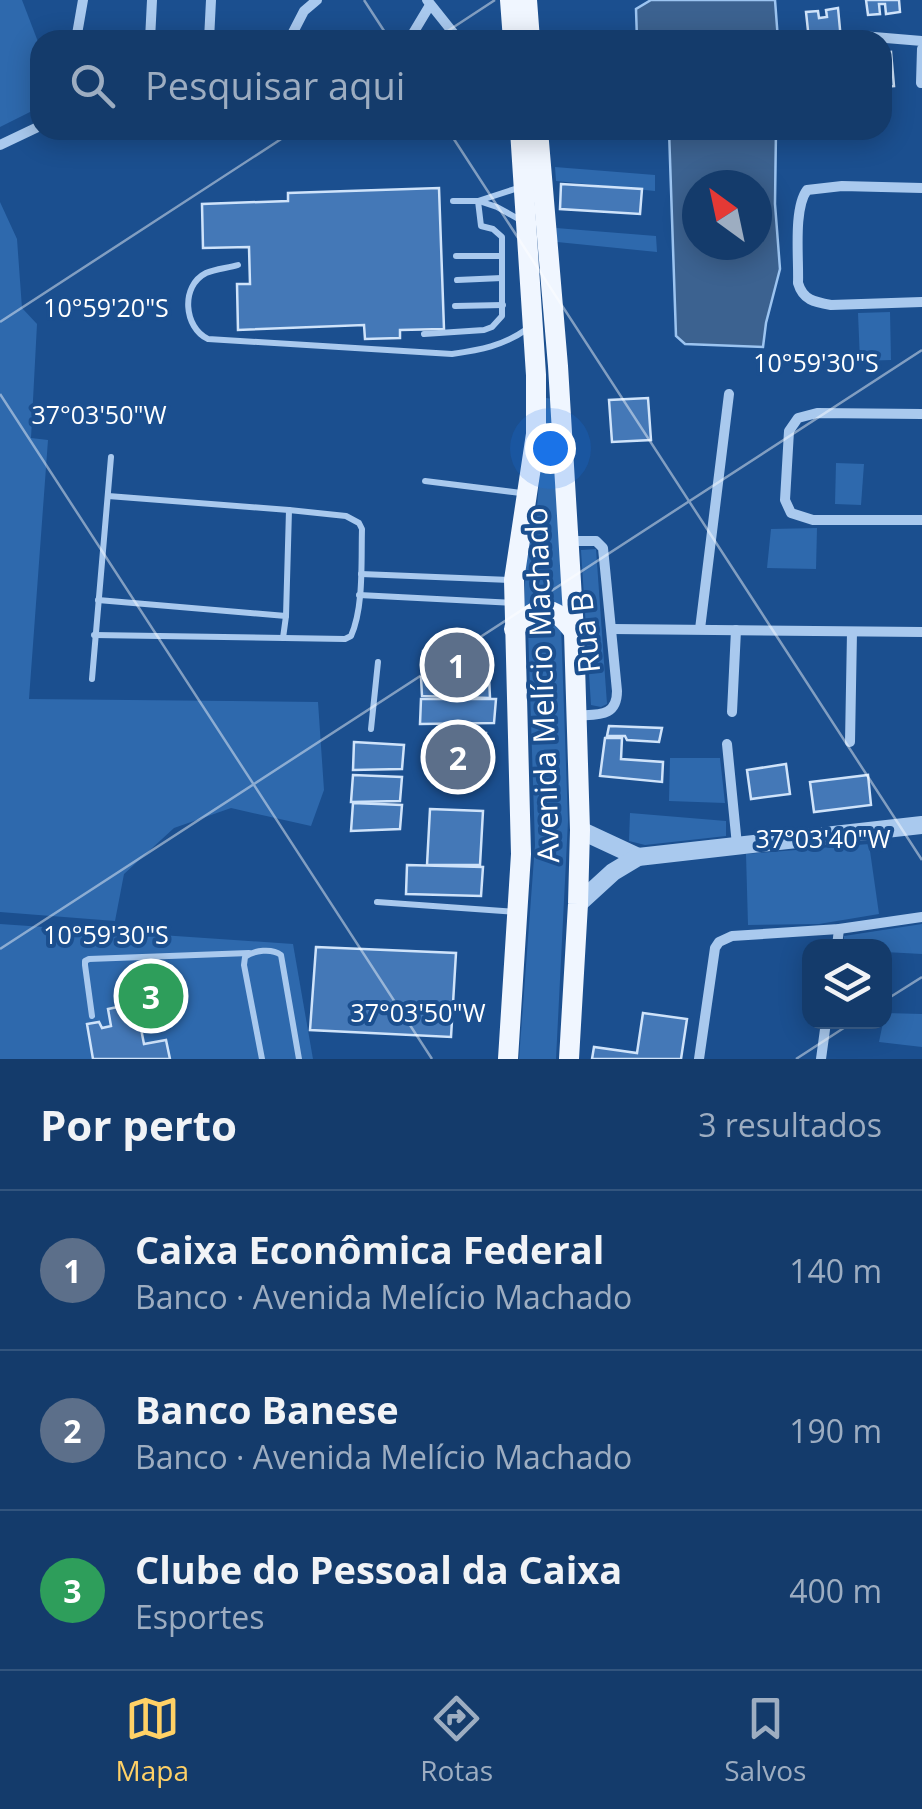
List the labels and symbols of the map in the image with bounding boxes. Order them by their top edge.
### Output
north arrow [682,170,772,260]
text: 10°59'20"S [43,290,169,324]
text: 10°59'30"S [753,345,879,379]
text: 37°03'50"W [32,397,167,431]
your location [525,423,576,474]
street label: Avenida Melício Machado [515,507,568,864]
street label: Rua B [560,591,609,675]
pin: 1 [424,628,490,702]
pin: 2 [426,720,490,794]
text: 37°03'40"W [756,821,891,855]
text: 10°59'30"S [43,917,169,951]
pin: 3 [118,958,184,1034]
text: 37°03'50"W [351,995,486,1029]

